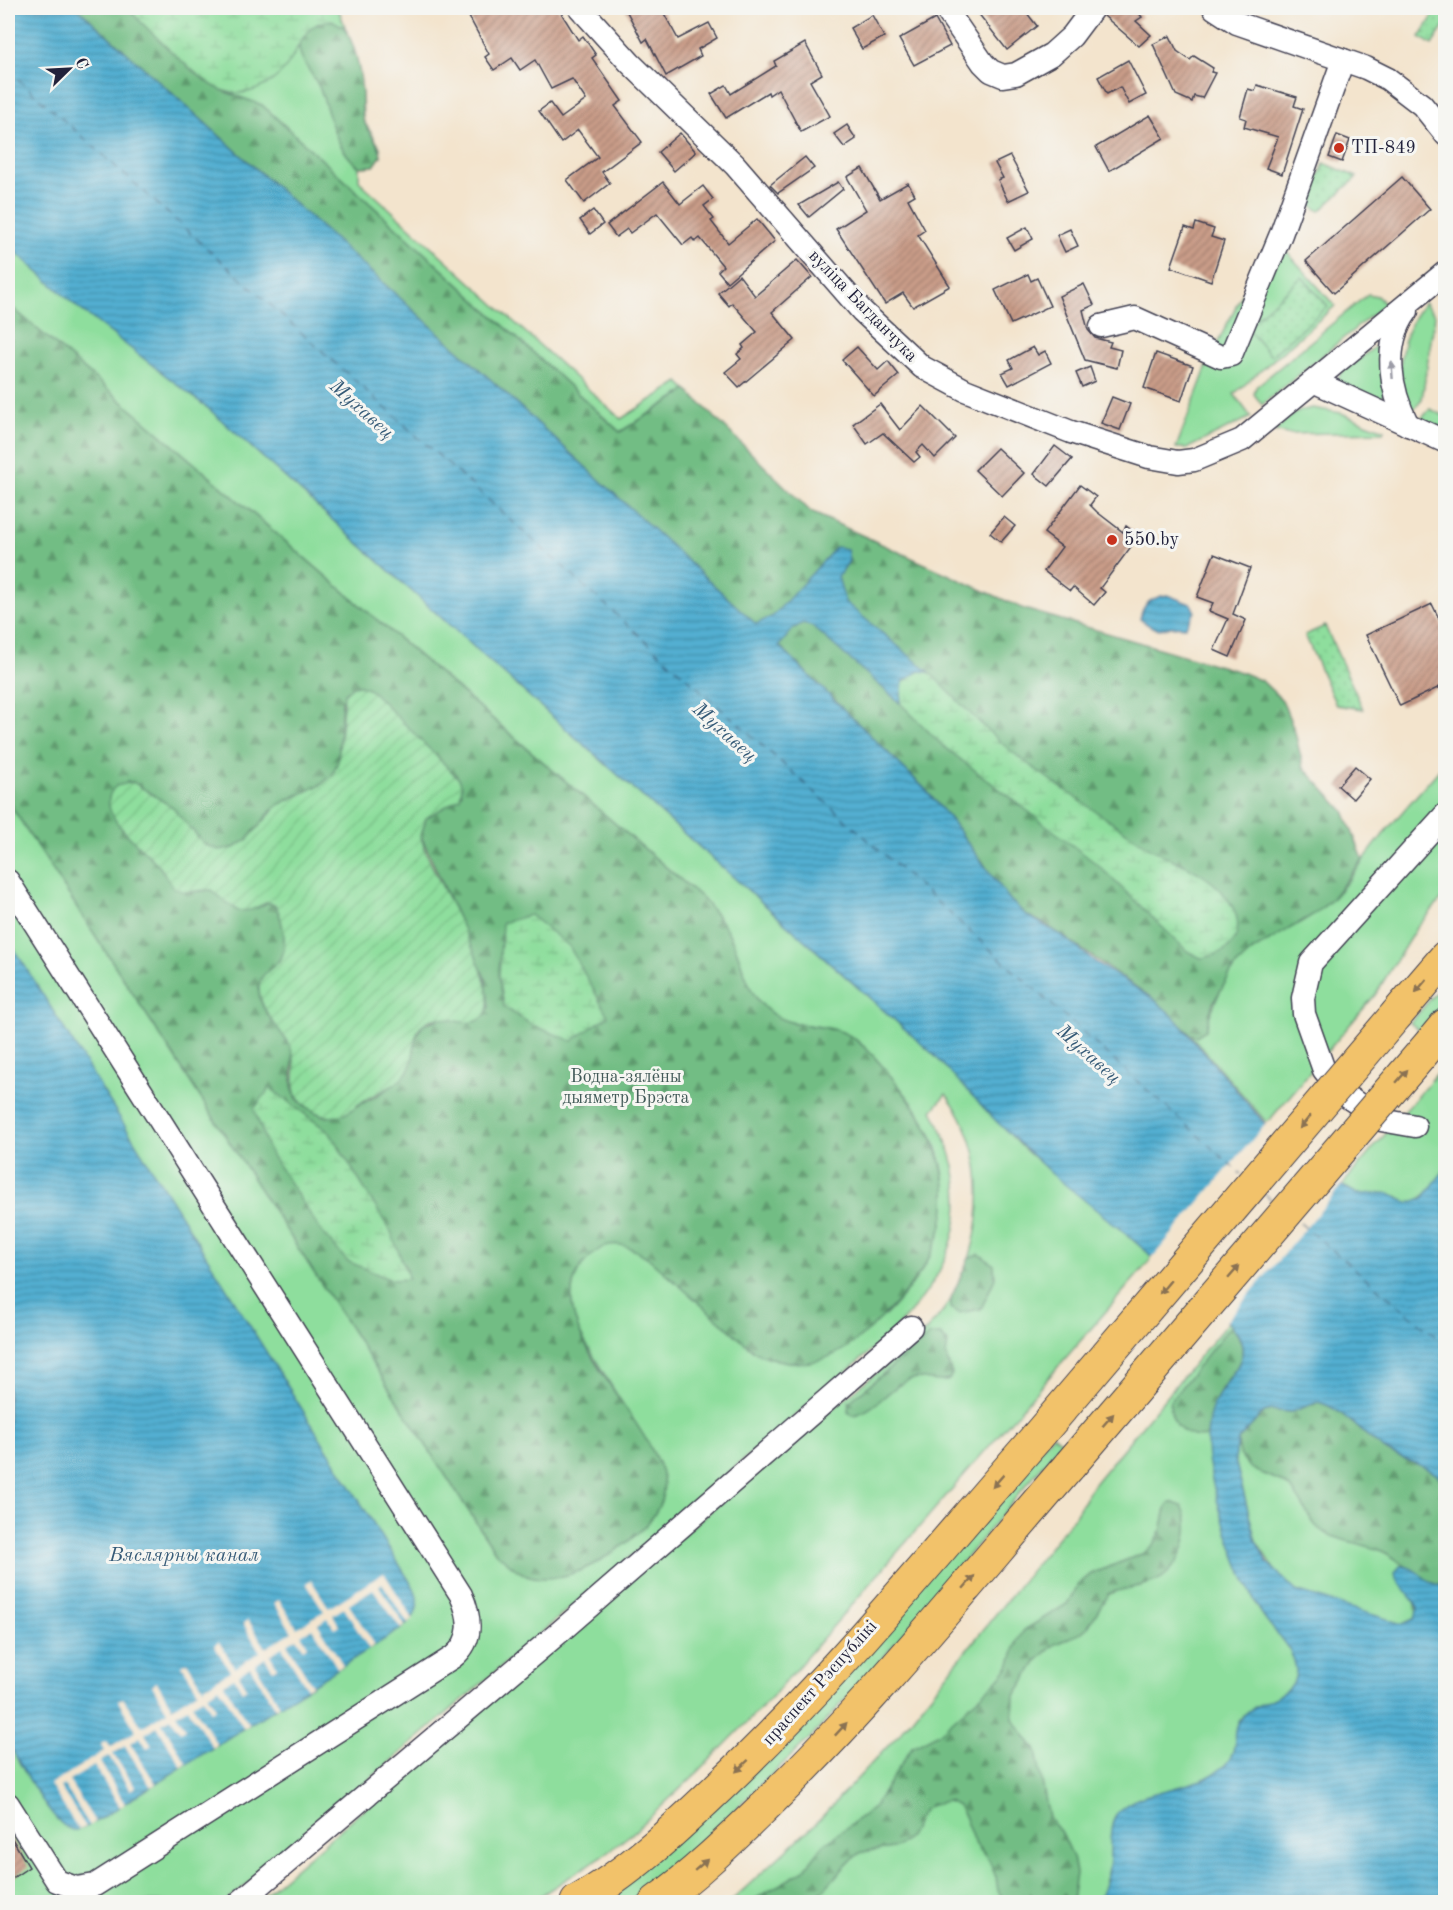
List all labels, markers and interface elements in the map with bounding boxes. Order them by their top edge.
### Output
north arrow [39,39,99,99]
text: С [71,56,90,72]
place label: ТП-849 [1351,139,1416,157]
marker: ТП-849 [1332,141,1346,155]
street label: вуліца Багданчука [805,247,921,365]
one-way arrow [1388,360,1397,379]
water label: Мухавец [324,376,397,444]
place label: 550.by [1124,531,1180,549]
marker: 550.by [1105,533,1119,547]
water label: Мухавец [687,699,760,767]
one-way arrow [1415,978,1428,994]
water label: Мухавец [1051,1021,1124,1089]
park label: Водна-зялёны дыяметр Брэста [563,1068,690,1107]
one-way arrow [1395,1069,1408,1084]
one-way arrow [1299,1114,1312,1129]
one-way arrow [1228,1264,1241,1280]
one-way arrow [1158,1279,1171,1295]
one-way arrow [1101,1412,1114,1428]
one-way arrow [992,1473,1005,1488]
water label: Вяслярны канал [108,1546,259,1566]
one-way arrow [962,1575,975,1590]
street label: праспект Рэспублікі [759,1617,881,1749]
one-way arrow [833,1722,847,1736]
one-way arrow [734,1759,749,1773]
one-way arrow [693,1859,708,1872]

